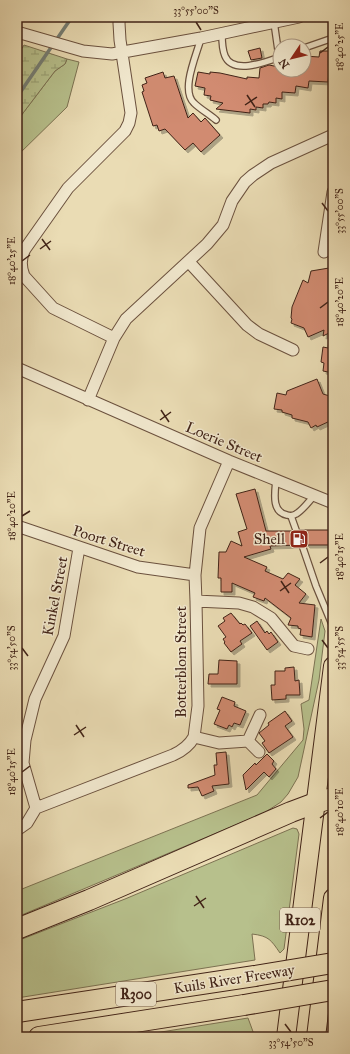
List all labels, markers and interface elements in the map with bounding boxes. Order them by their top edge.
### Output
text: 33°55'00"S [173,5,219,17]
text: 18°40'25"E [334,23,346,71]
north arrow [272,38,312,78]
text: N [276,55,292,71]
text: 33°55'00"S [334,188,346,234]
text: 18°40'25"E [6,237,18,285]
text: 18°40'20"E [334,277,346,327]
street label: Loerie Street [183,418,266,466]
text: 18°40'20"E [6,491,18,541]
street label: Poort Street [71,521,148,561]
fuel station icon: Shell [288,528,310,550]
place label: Shell [254,530,286,548]
text: 18°40'15"E [334,533,346,581]
street label: Kinkel Street [38,554,72,637]
street label: Botterblom Street [172,605,190,718]
text: 33°54'50"S [6,625,18,670]
text: 33°54'55"S [334,626,346,670]
text: 18°40'15"E [6,748,18,796]
text: 18°40'10"E [334,788,346,836]
road number: R102 [280,908,320,932]
street label: Kuils River Freeway [172,960,297,997]
road number: R300 [116,982,156,1006]
text: 33°54'50"S [269,1037,314,1049]

